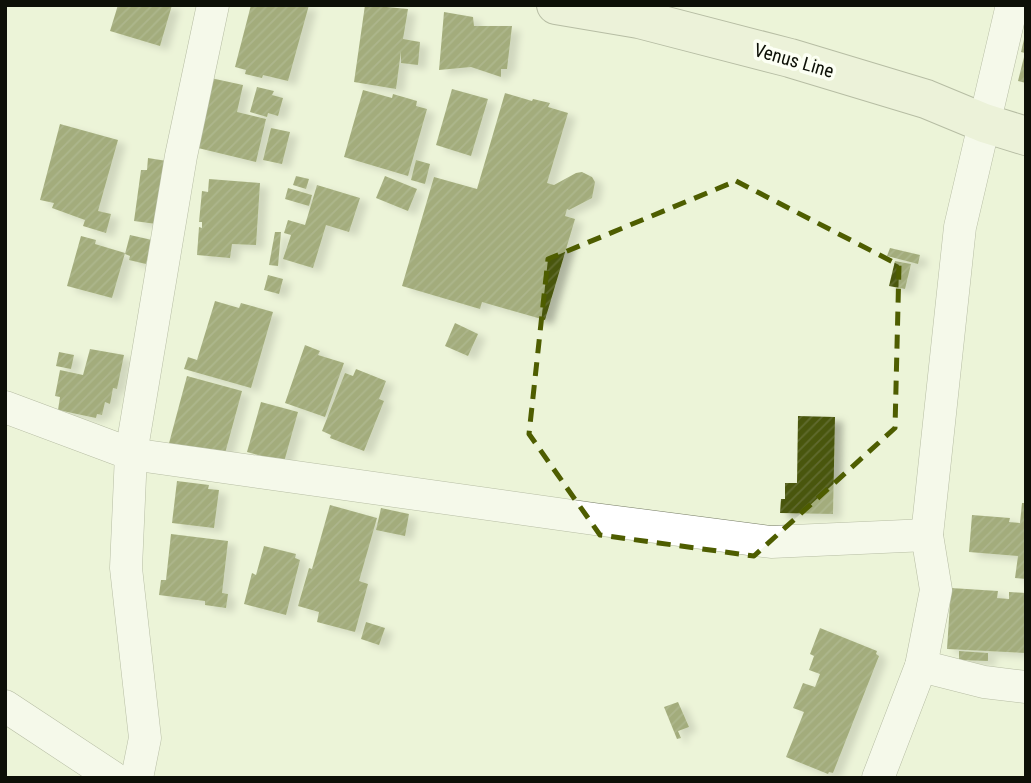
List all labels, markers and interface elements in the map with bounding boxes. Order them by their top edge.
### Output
street label: Venus Line [751,38,837,83]

